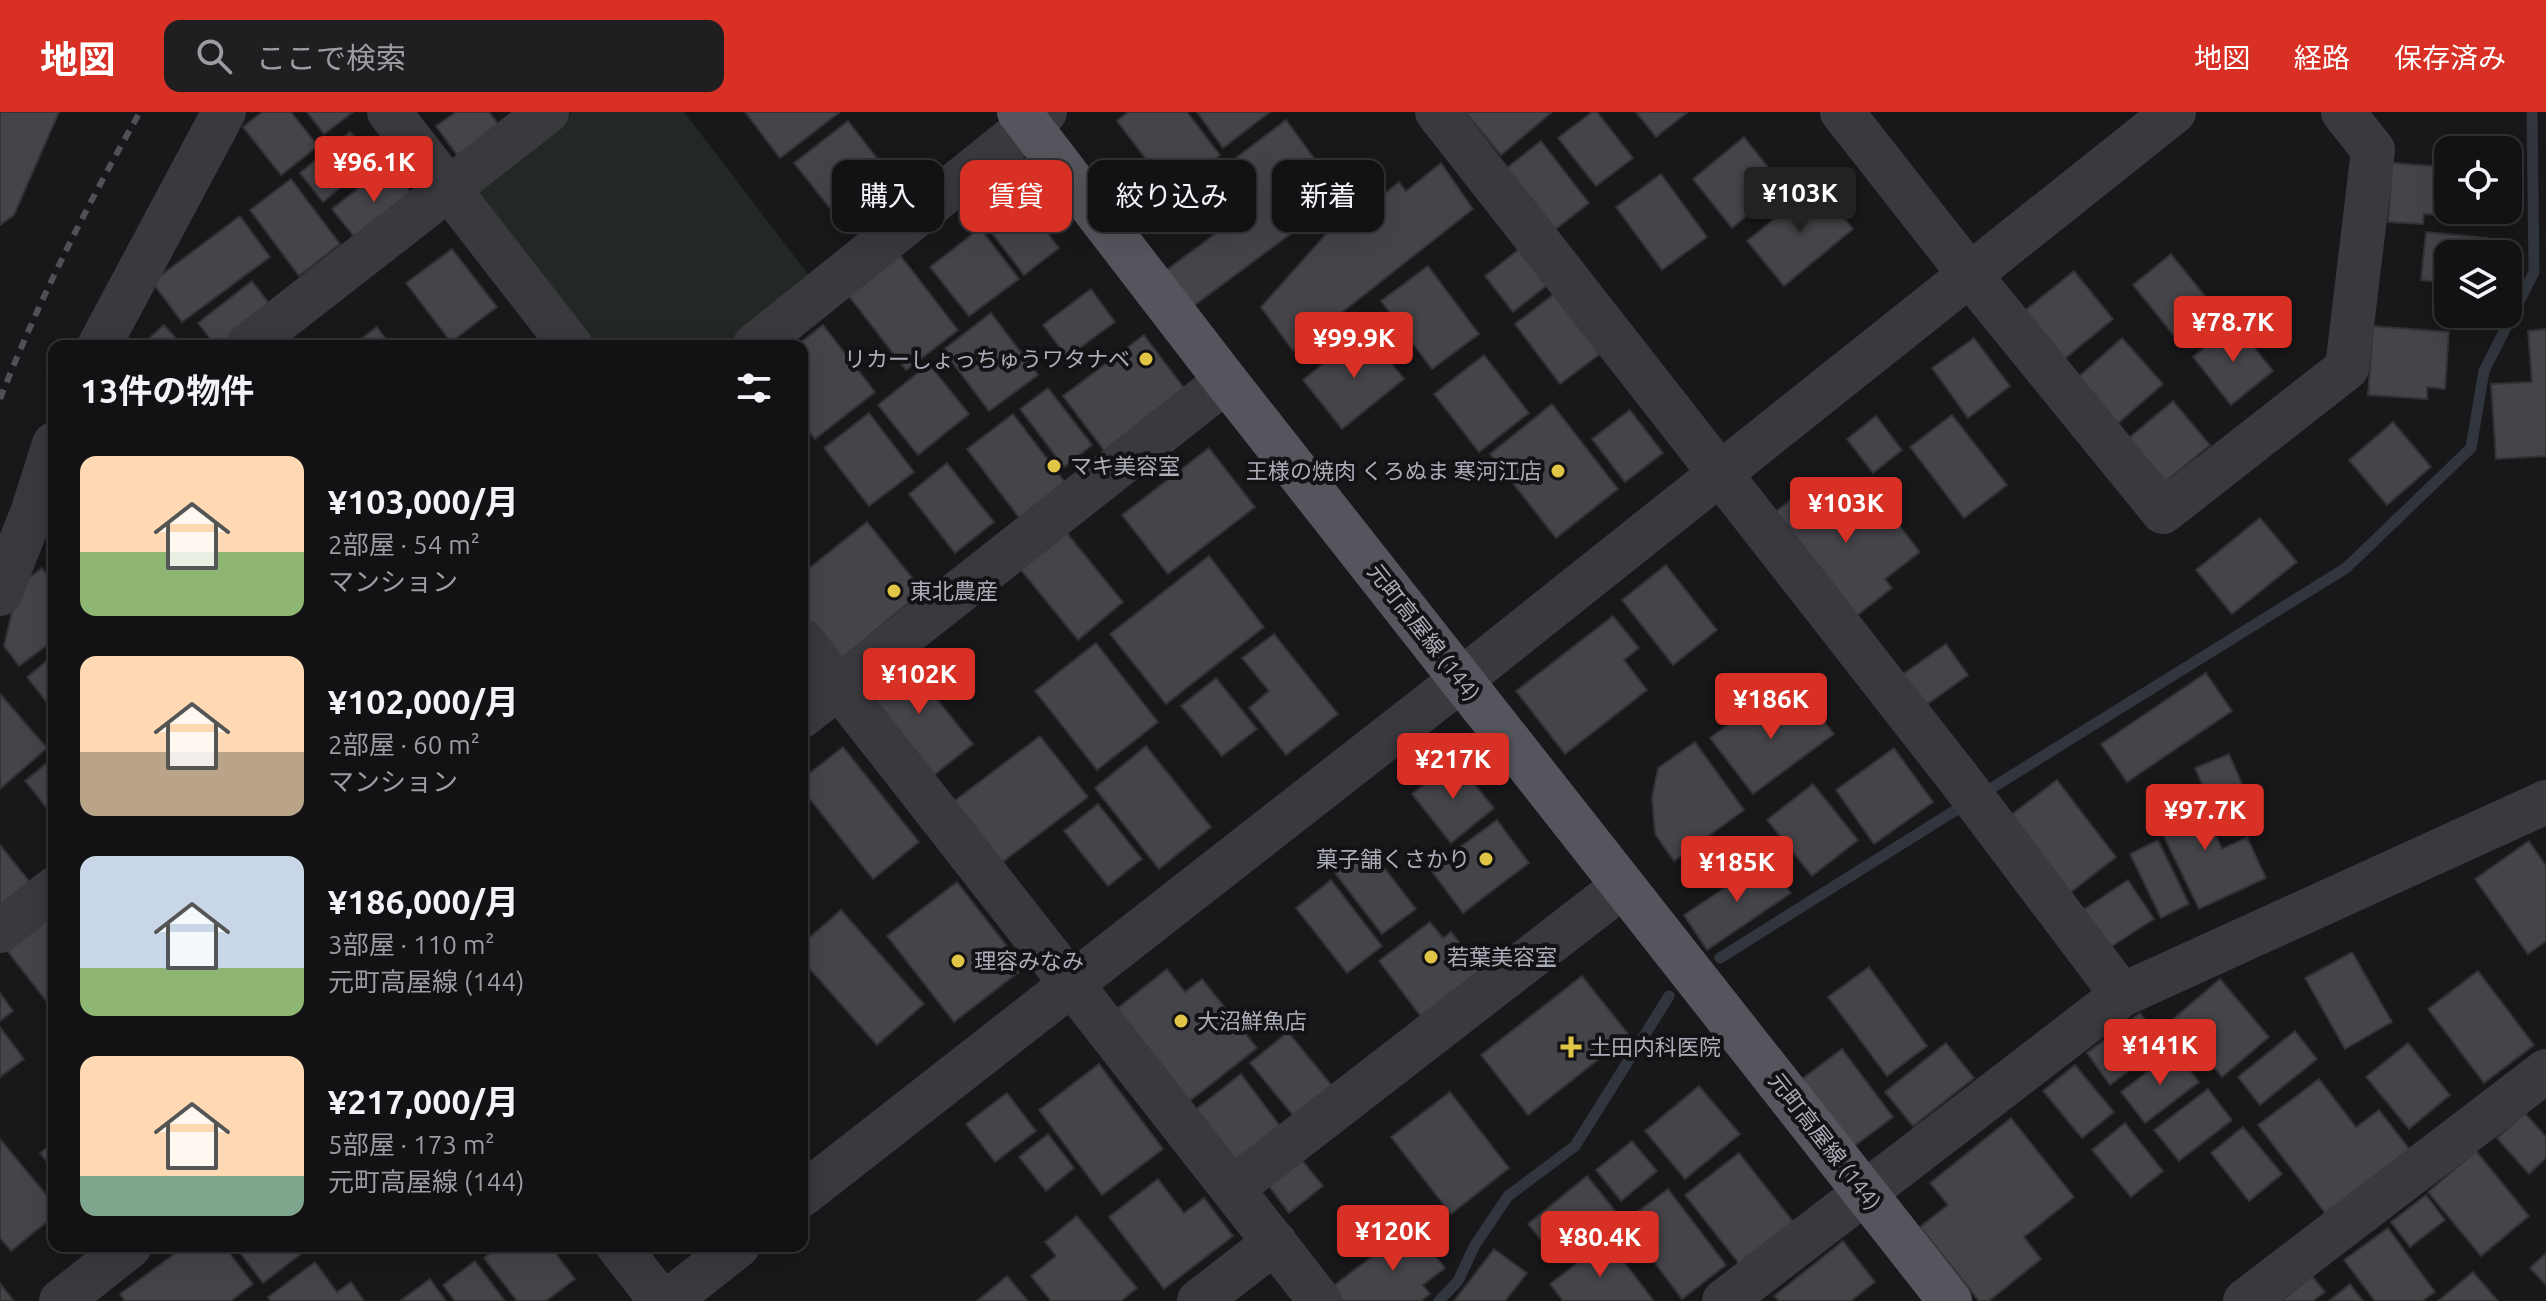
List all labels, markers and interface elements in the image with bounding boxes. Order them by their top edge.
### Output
search box [164,20,724,92]
icon: search [192,34,236,78]
text: 地図 [40,38,116,80]
text: ここで検索 [256,41,406,75]
text: 地図 [2194,42,2250,73]
text: 経路 [2294,42,2350,73]
text: 保存済み [2394,42,2506,73]
pin: ¥96.1K [309,136,439,204]
map controls [2434,136,2522,328]
button: locate [2434,136,2522,224]
text: ¥96.1K [333,147,415,176]
chip: 購入 [832,160,944,232]
chip: 賃貸 [960,160,1072,232]
chip: 絞り込み [1088,160,1256,232]
chip: 新着 [1272,160,1384,232]
pin: ¥103K [1744,167,1856,235]
text: ¥103K [1762,178,1838,207]
button: layers [2434,240,2522,328]
pin: ¥78.7K [2168,296,2298,364]
text: ¥78.7K [2192,307,2274,336]
pin: ¥99.9K [1289,312,1419,380]
text: ¥99.9K [1313,323,1395,352]
place label: リカーしょっちゅうワタナベ [844,346,1130,371]
marker: リカーしょっちゅうワタナベ [1137,350,1155,368]
icon: filters [732,366,776,410]
text: 13件の物件 [80,371,254,409]
place label: マキ美容室 [1070,453,1180,478]
marker: マキ美容室 [1045,457,1063,475]
place label: 王様の焼肉 くろぬま 寒河江店 [1246,458,1542,483]
marker: 王様の焼肉 くろぬま 寒河江店 [1549,462,1567,480]
pin: ¥103K [1790,477,1902,545]
text: ¥103,000/月 [328,482,519,520]
icon: home [144,488,240,584]
text: ¥103K [1808,488,1884,517]
text: 2部屋 · 54 m² [328,530,480,559]
street label: 元町高屋線 (144) [1363,559,1485,705]
text: マンション [328,567,458,596]
place label: 東北農産 [910,578,998,603]
marker: 東北農産 [885,582,903,600]
pin: ¥102K [863,648,975,716]
text: ¥102K [881,659,957,688]
pin: ¥186K [1715,673,1827,741]
text: ¥102,000/月 [328,682,519,720]
text: ¥186K [1733,684,1809,713]
icon: home [144,688,240,784]
text: 2部屋 · 60 m² [328,730,480,759]
pin: ¥217K [1397,733,1509,801]
text: ¥217K [1415,744,1491,773]
text: マンション [328,767,458,796]
pin: ¥97.7K [2140,784,2270,852]
text: ¥97.7K [2164,795,2246,824]
pin: ¥185K [1681,836,1793,904]
place label: 菓子舗くさかり [1316,846,1470,871]
text: ¥185K [1699,847,1775,876]
marker: 菓子舗くさかり [1477,850,1495,868]
text: ¥186,000/月 [328,882,519,920]
icon: home [144,888,240,984]
text: 3部屋 · 110 m² [328,930,495,959]
place label: 若葉美容室 [1447,944,1557,969]
place label: 理容みなみ [974,948,1084,973]
marker: 若葉美容室 [1422,948,1440,966]
marker: 理容みなみ [949,952,967,970]
text: 元町高屋線 (144) [328,967,524,996]
place label: 大沼鮮魚店 [1197,1008,1307,1033]
marker: 大沼鮮魚店 [1172,1012,1190,1030]
pin: ¥141K [2104,1019,2216,1087]
text: ¥141K [2122,1030,2198,1059]
place label: 土田内科医院 [1589,1034,1721,1059]
marker: 土田内科医院 [1560,1036,1582,1058]
street label: 元町高屋線 (144) [1764,1068,1886,1214]
text: ¥217,000/月 [328,1082,519,1120]
icon: home [144,1088,240,1184]
text: 5部屋 · 173 m² [328,1130,495,1159]
text: 元町高屋線 (144) [328,1167,524,1196]
pin: ¥120K [1337,1205,1449,1273]
pin: ¥80.4K [1535,1211,1665,1279]
text: ¥120K [1355,1216,1431,1245]
text: ¥80.4K [1559,1222,1641,1251]

